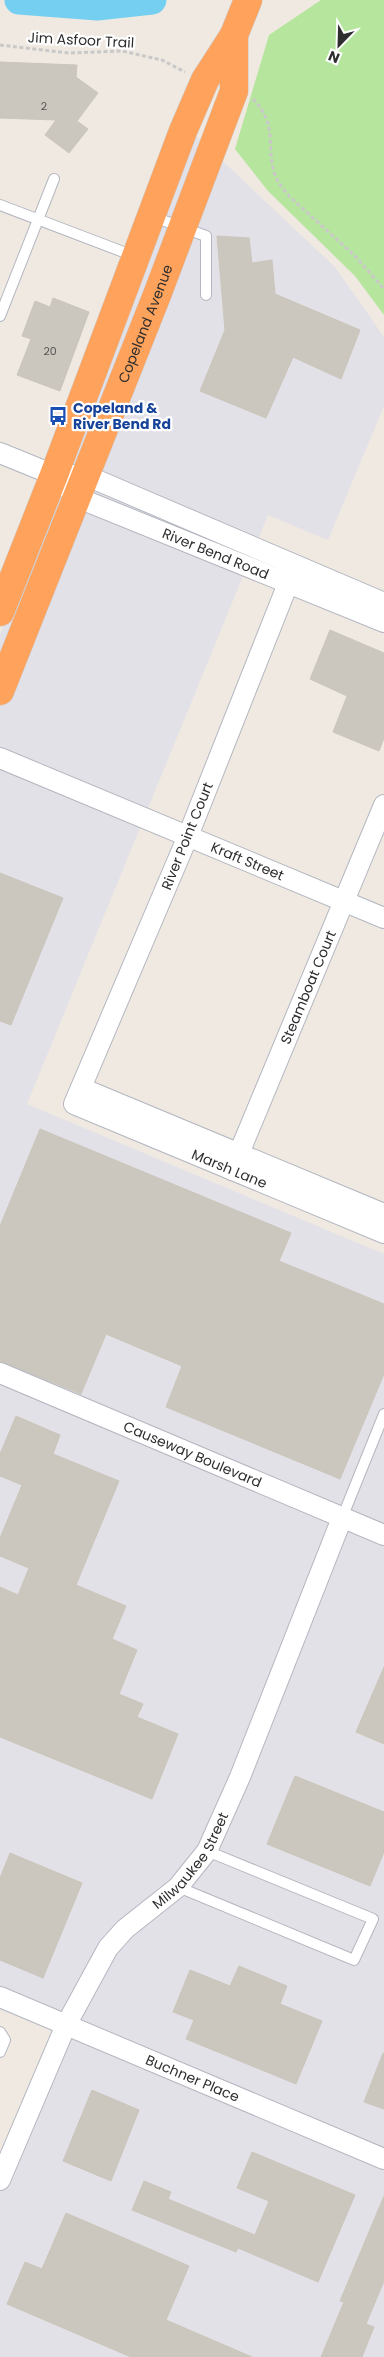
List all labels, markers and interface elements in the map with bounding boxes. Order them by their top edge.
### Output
north arrow [314,20,364,70]
street label: Jim Asfoor Trail [27,27,135,53]
text: N [325,46,343,68]
house number: 2 [41,98,47,114]
street label: Copeland Avenue [113,261,178,386]
house number: 20 [43,343,57,359]
place label: Copeland & River Bend Rd [73,398,171,434]
bus stop icon: Copeland & River Bend Rd [47,405,69,427]
street label: River Bend Road [159,523,272,584]
street label: River Point Court [156,779,218,893]
street label: Kraft Street [208,837,287,885]
street label: Steamboat Court [275,927,341,1047]
street label: Marsh Lane [189,1144,270,1193]
street label: Causeway Boulevard [120,1416,265,1492]
street label: Milwaukee Street [148,1809,233,1914]
street label: Buchner Place [143,2050,243,2107]

